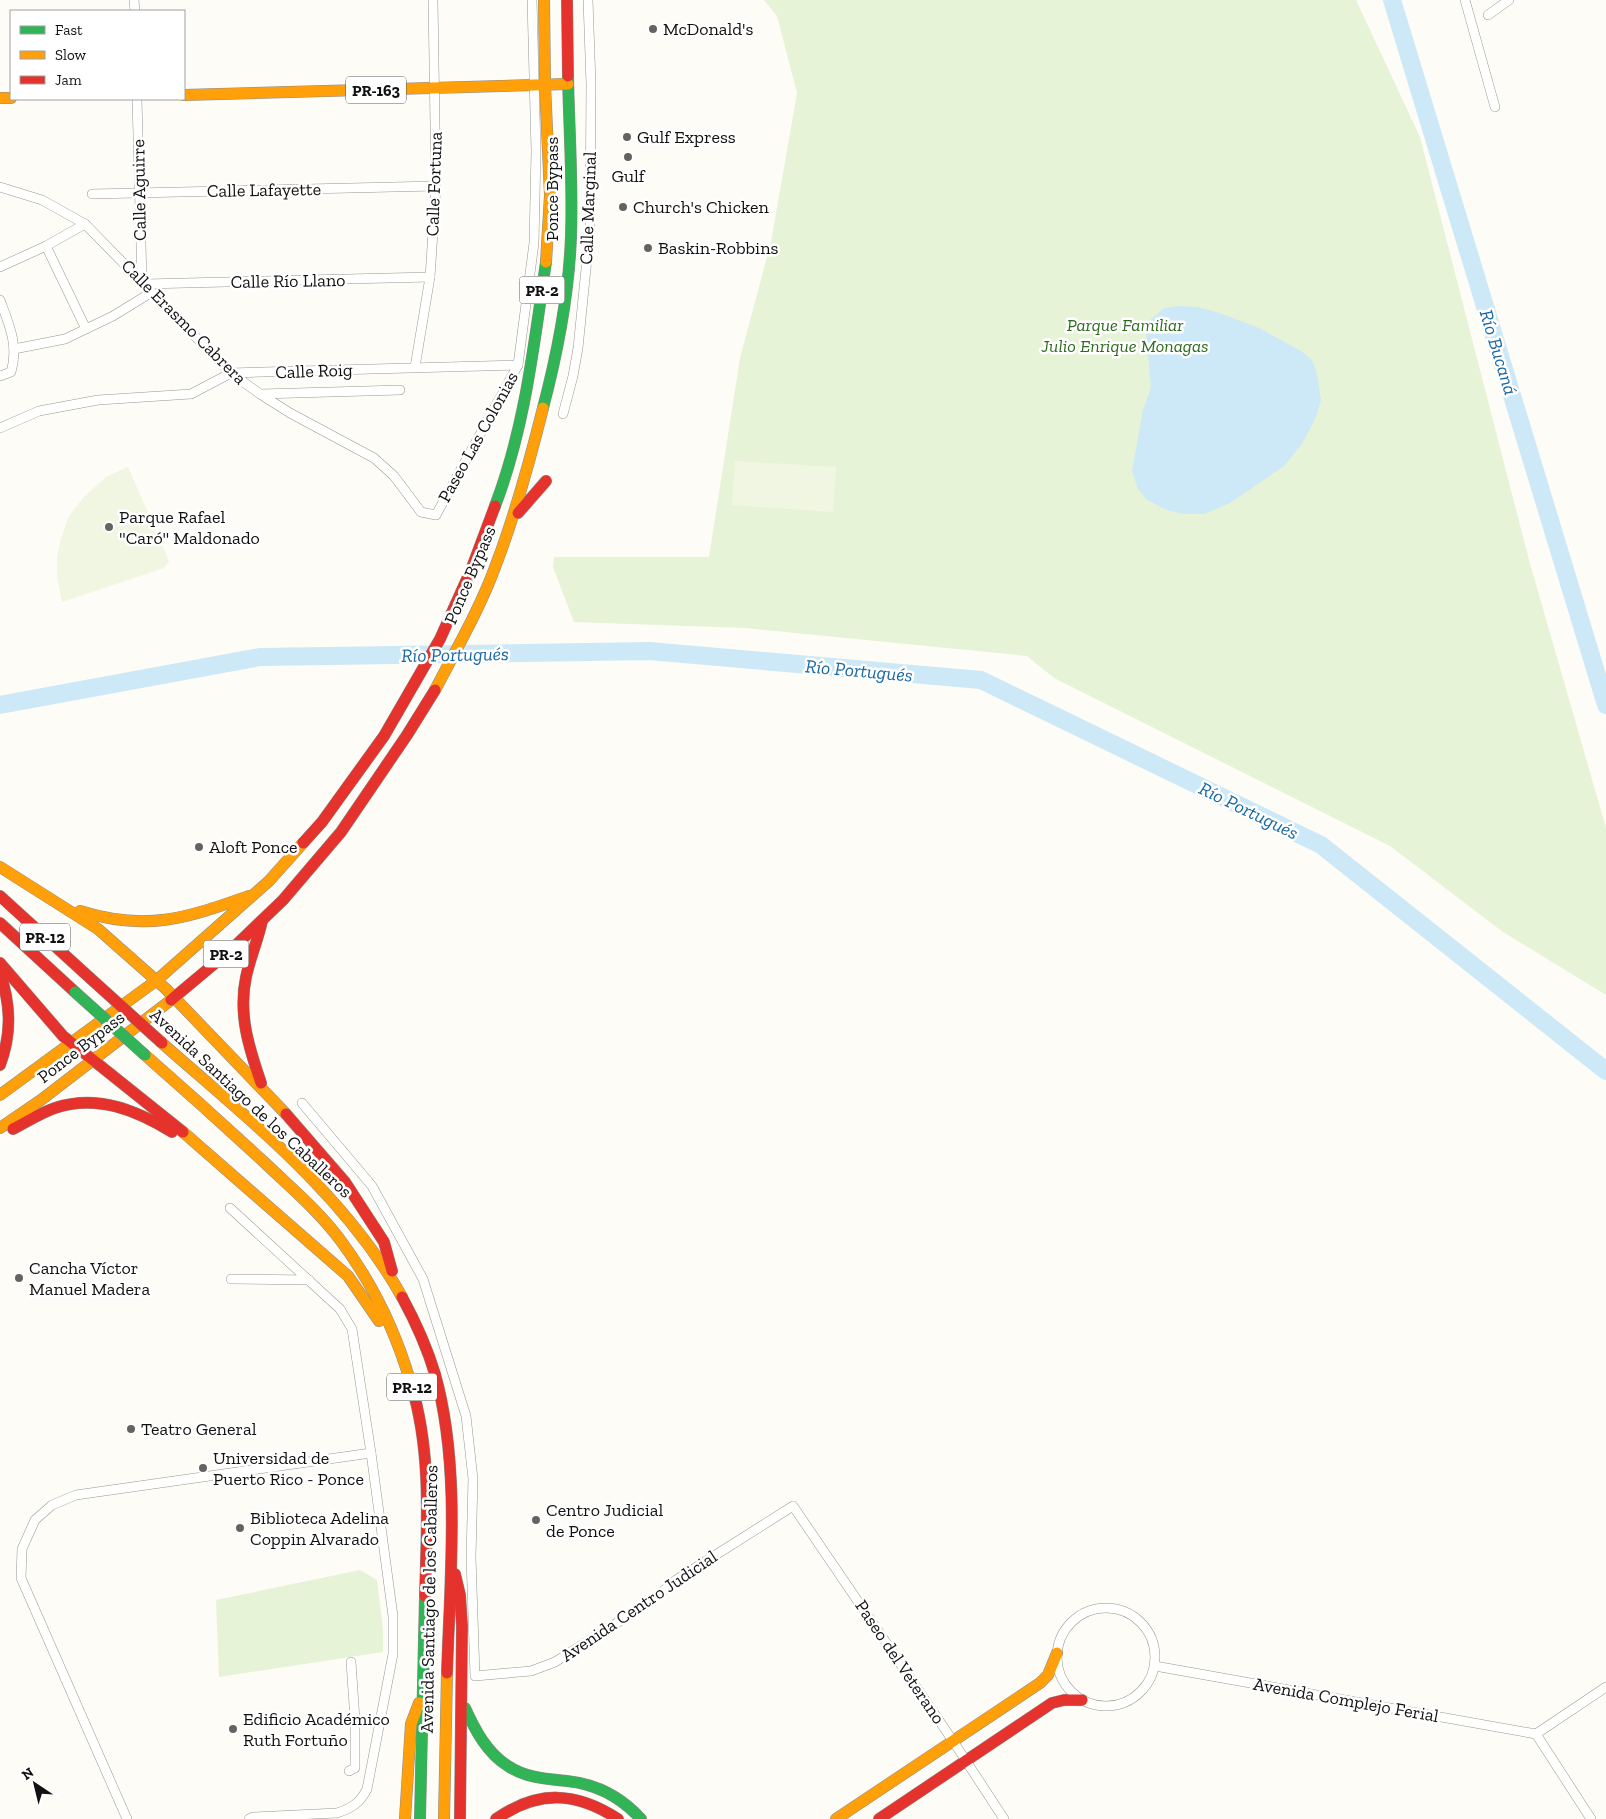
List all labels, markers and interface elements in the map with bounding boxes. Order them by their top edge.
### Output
legend [10,10,185,100]
place label: McDonald's [663,18,753,40]
text: Fast [55,21,83,39]
marker: McDonald's [647,23,659,35]
text: Slow [55,46,87,64]
text: Jam [55,71,82,89]
road number: PR-163 [346,76,406,104]
place label: Gulf Express [637,126,736,148]
street label: Calle Fortuna [421,131,447,237]
marker: Gulf Express [621,131,633,143]
street label: Ponce Bypass [541,137,563,241]
street label: Calle Aguirre [127,139,151,241]
street label: Calle Marginal [575,151,601,265]
marker: Gulf [622,151,634,163]
place label: Gulf [611,165,646,187]
street label: Calle Lafayette [207,178,321,202]
place label: Church's Chicken [633,196,769,218]
marker: Church's Chicken [617,201,629,213]
place label: Baskin-Robbins [658,237,778,259]
marker: Baskin-Robbins [642,242,654,254]
street label: Calle Erasmo Cabrera [117,255,251,389]
street label: Calle Río Llano [230,269,346,293]
road number: PR-2 [520,276,564,304]
water label: Río Bucaná [1475,307,1522,398]
park label: Parque Familiar Julio Enrique Monagas [1040,314,1209,357]
street label: Calle Roig [275,359,353,383]
street label: Paseo Las Colonias [433,368,523,506]
place label: Parque Rafael "Caró" Maldonado [119,506,260,549]
marker: Parque Rafael "Caró" Maldonado [103,521,115,533]
street label: Ponce Bypass [439,522,501,627]
water label: Río Portugués [401,642,509,667]
water label: Río Portugués [804,654,914,687]
water label: Río Portugués [1195,776,1302,844]
place label: Aloft Ponce [209,836,297,858]
marker: Aloft Ponce [193,841,205,853]
road number: PR-12 [20,924,70,950]
road number: PR-2 [204,941,248,968]
street label: Avenida Santiago de los Caballeros [145,1004,357,1203]
street label: Ponce Bypass [33,1006,129,1088]
place label: Cancha Víctor Manuel Madera [29,1257,150,1300]
marker: Cancha Víctor Manuel Madera [13,1272,25,1284]
road number: PR-12 [387,1374,437,1400]
place label: Teatro General [141,1418,257,1440]
marker: Teatro General [125,1423,137,1435]
place label: Universidad de Puerto Rico - Ponce [213,1447,364,1490]
marker: Universidad de Puerto Rico - Ponce [197,1462,209,1474]
street label: Avenida Santiago de los Caballeros [416,1465,442,1733]
place label: Centro Judicial de Ponce [546,1499,664,1542]
place label: Biblioteca Adelina Coppin Alvarado [250,1507,389,1550]
marker: Centro Judicial de Ponce [530,1514,542,1526]
marker: Biblioteca Adelina Coppin Alvarado [234,1522,246,1534]
street label: Avenida Centro Judicial [557,1545,721,1666]
street label: Paseo del Veterano [850,1596,950,1728]
street label: Avenida Complejo Ferial [1252,1673,1441,1727]
place label: Edificio Académico Ruth Fortuño [243,1708,390,1751]
marker: Edificio Académico Ruth Fortuño [227,1723,239,1735]
north arrow [10,1759,60,1809]
text: N [19,1764,37,1784]

